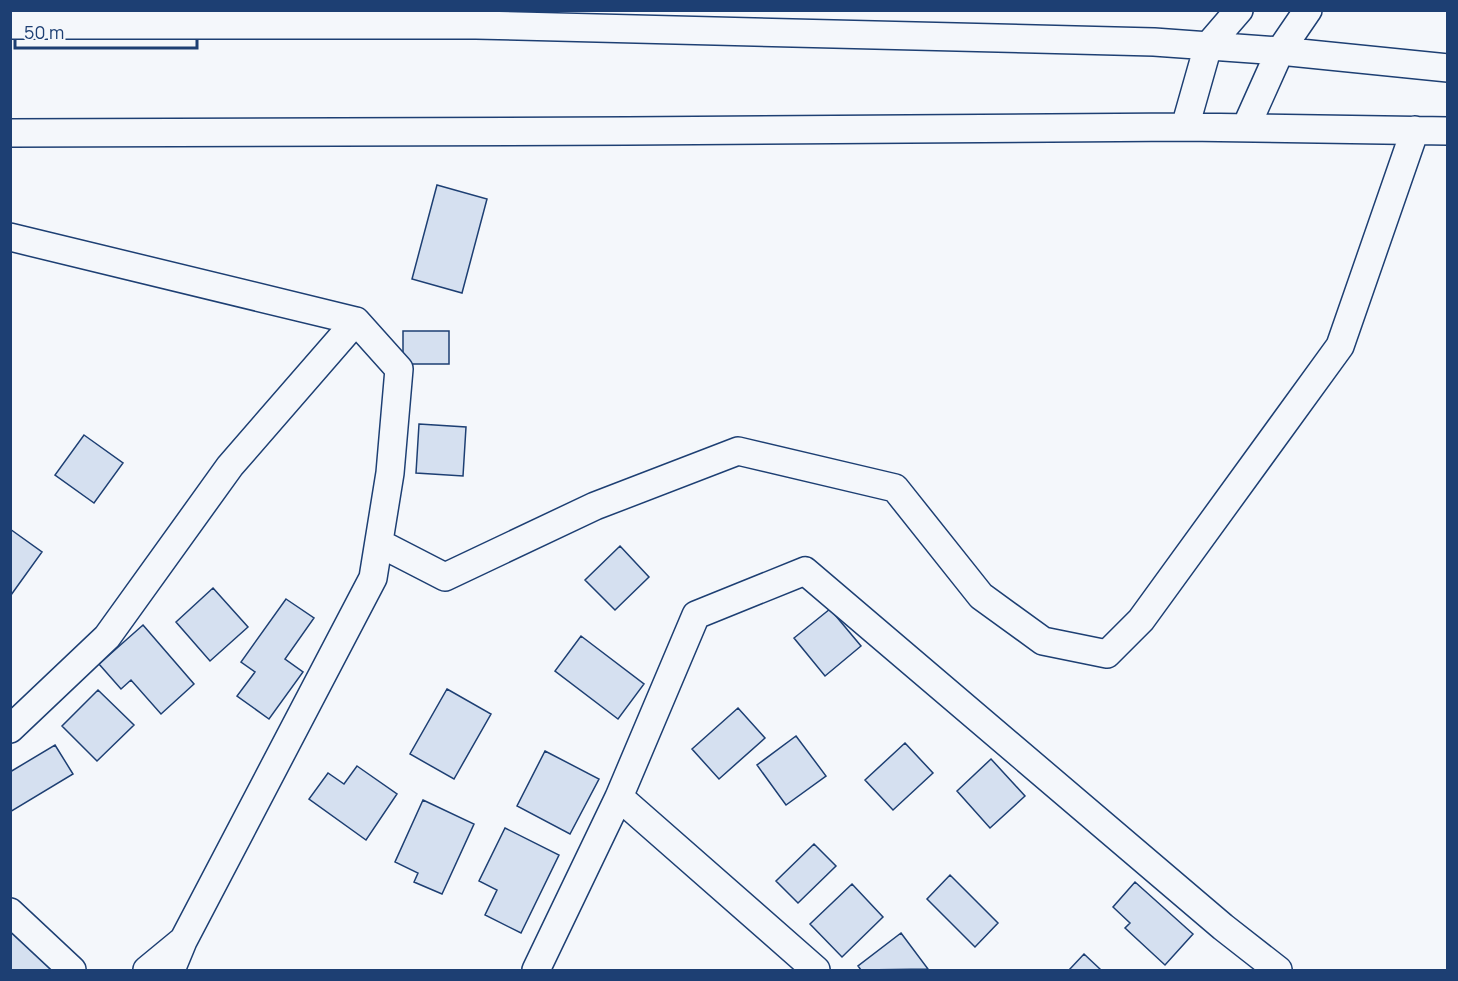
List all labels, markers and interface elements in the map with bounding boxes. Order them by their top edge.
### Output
scale bar [15,12,196,50]
text: 50 m [24,20,64,44]

